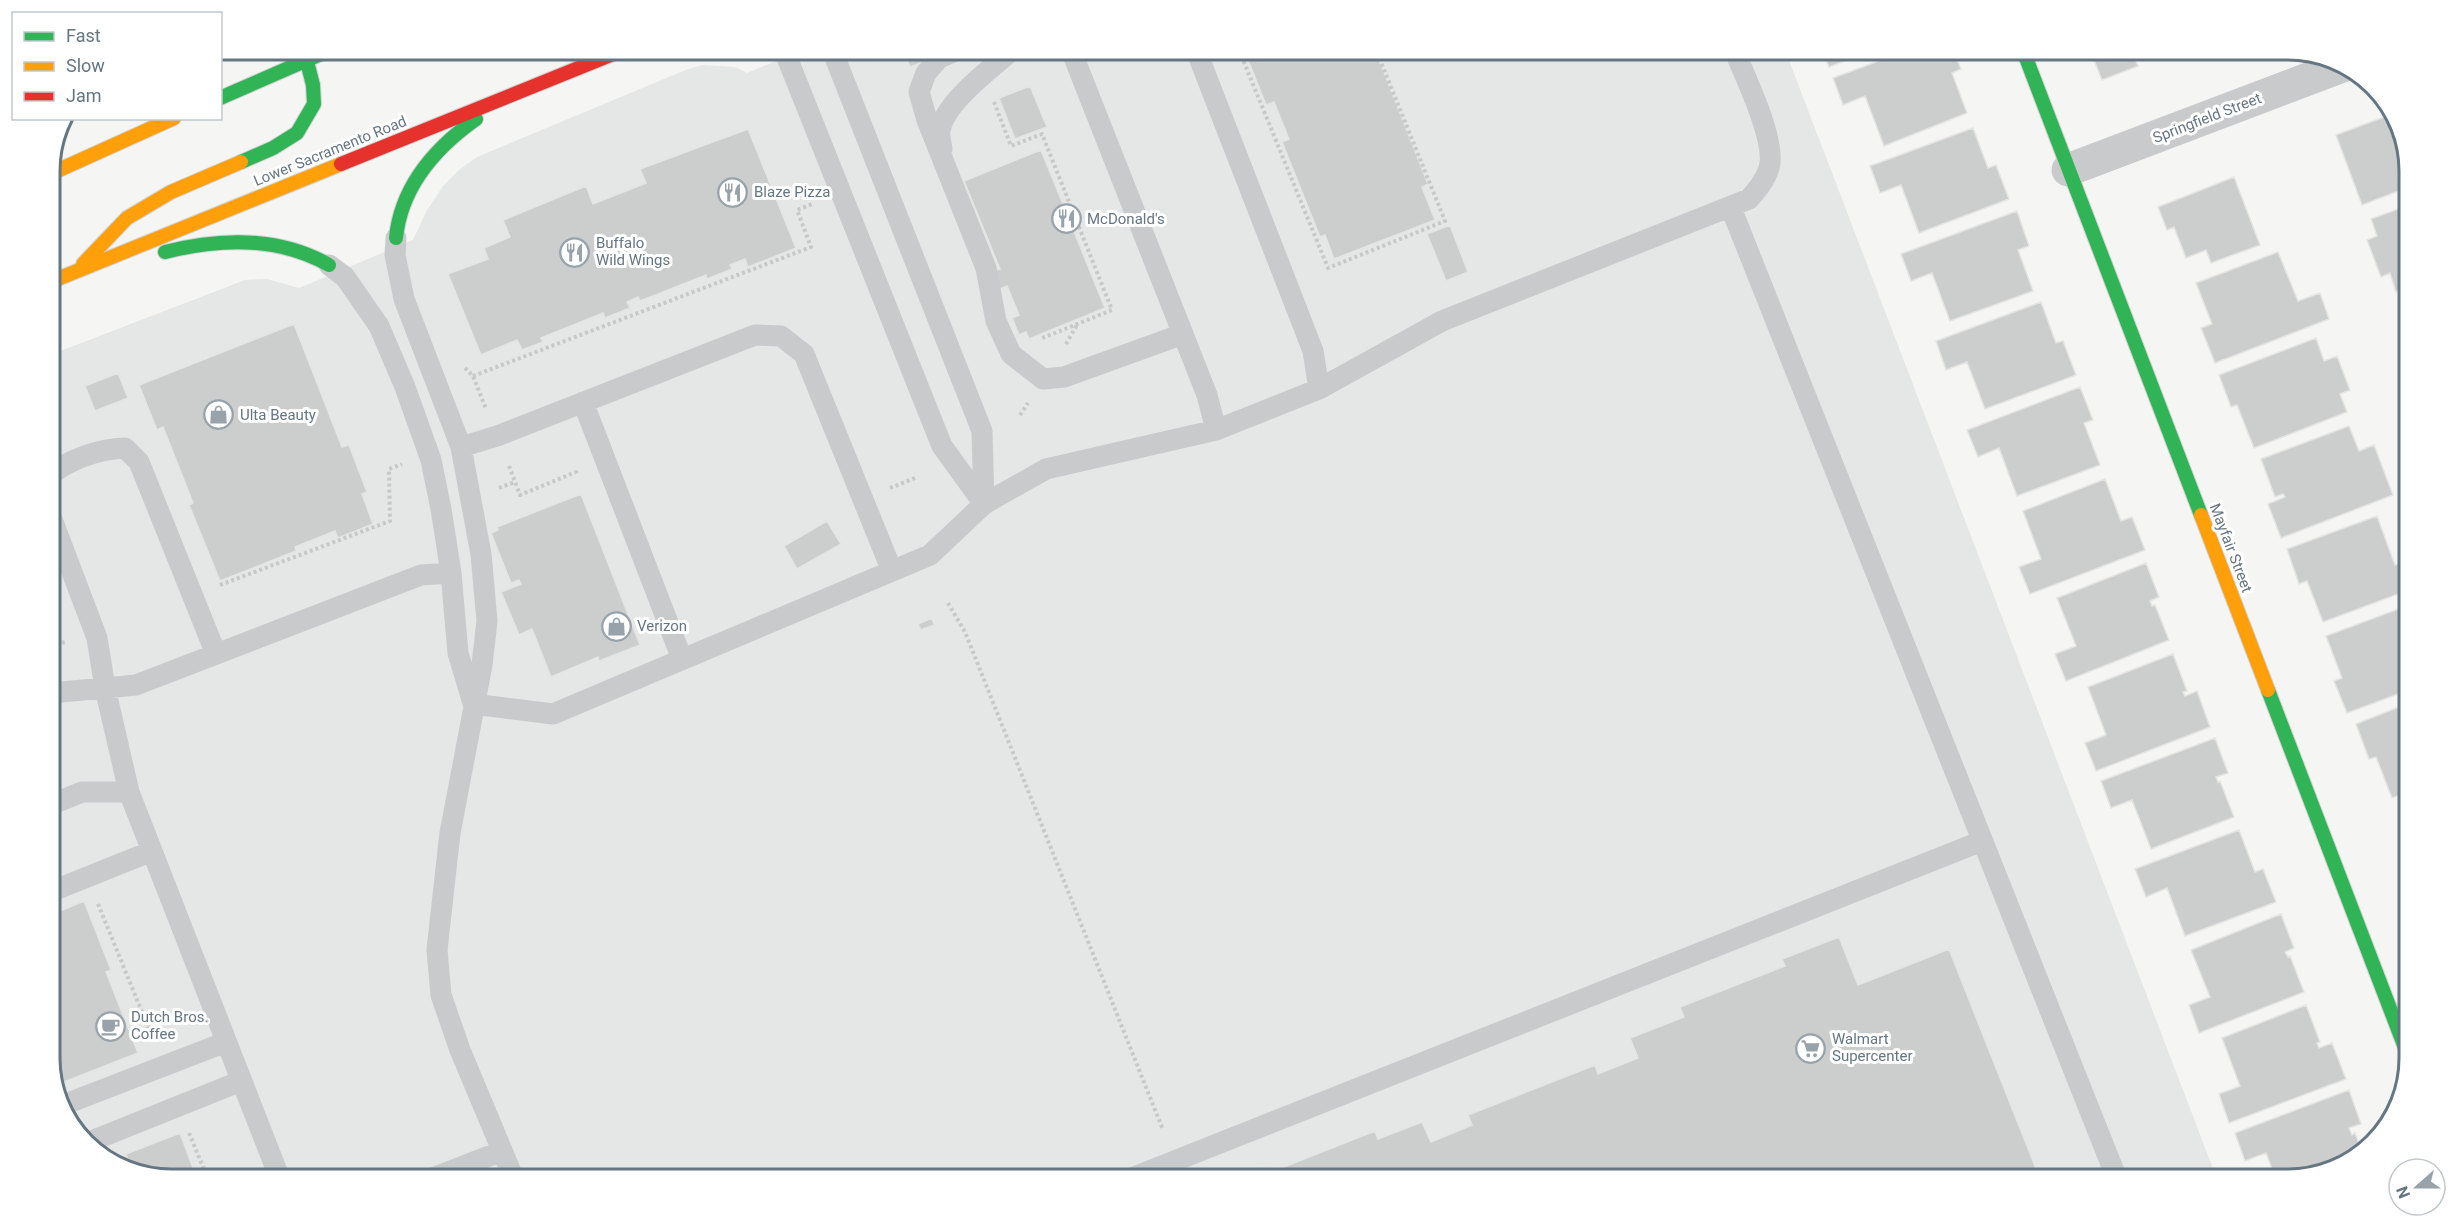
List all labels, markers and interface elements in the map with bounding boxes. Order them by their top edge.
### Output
legend [12,12,222,120]
text: Fast [66,25,101,46]
text: Slow [66,55,105,76]
text: Jam [66,85,102,106]
street label: Springfield Street [2150,89,2264,147]
street label: Lower Sacramento Road [251,112,409,190]
restaurant icon: Blaze Pizza [717,176,749,208]
place label: Blaze Pizza [754,183,830,201]
restaurant icon: McDonald's [1050,203,1082,235]
place label: McDonald's [1087,210,1165,228]
place label: Buffalo Wild Wings [596,234,670,269]
restaurant icon: Buffalo Wild Wings [559,236,591,268]
shop icon: Ulta Beauty [203,399,235,431]
place label: Ulta Beauty [240,406,316,424]
street label: Mayfair Street [2206,501,2256,595]
shop icon: Verizon [600,610,632,642]
place label: Verizon [637,617,687,635]
place label: Dutch Bros. Coffee [131,1008,208,1043]
cafe icon: Dutch Bros. Coffee [94,1010,126,1042]
place label: Walmart Supercenter [1832,1030,1913,1065]
supermarket icon: Walmart Supercenter [1795,1032,1827,1064]
north arrow [2387,1157,2447,1217]
text: N [2393,1184,2414,1201]

